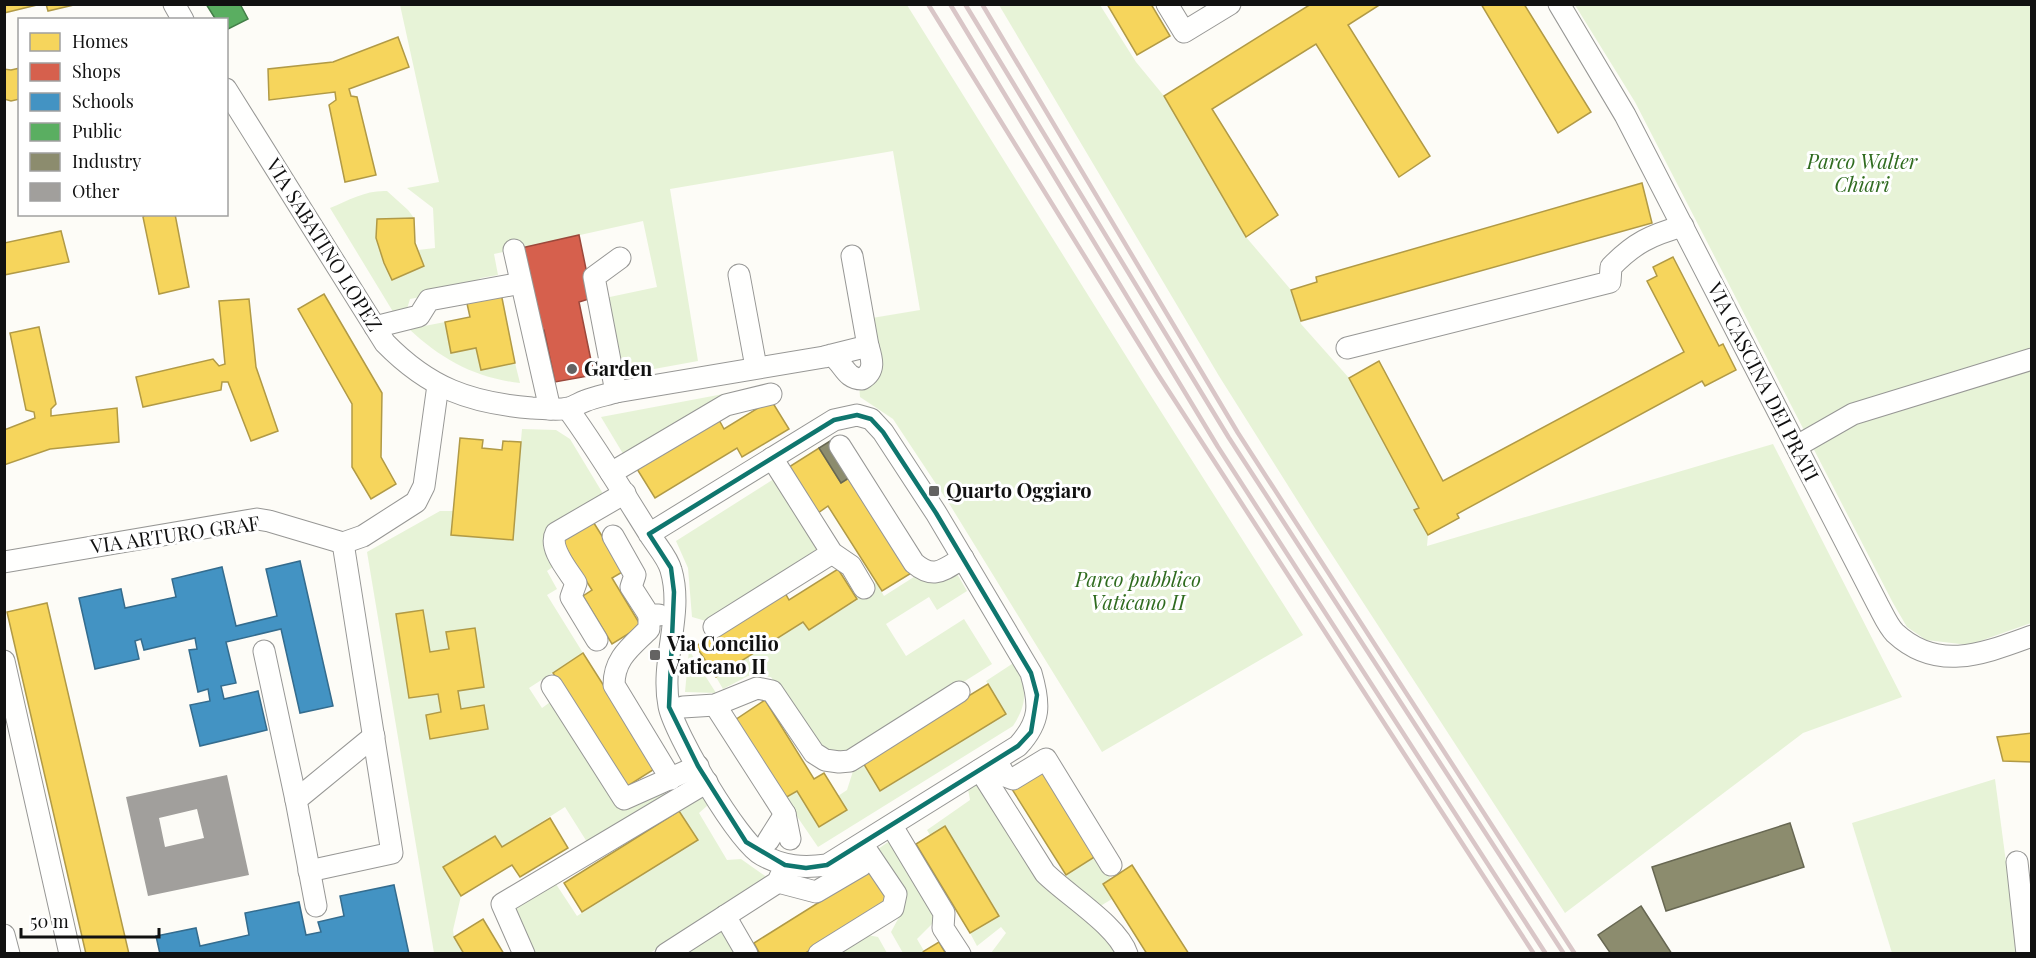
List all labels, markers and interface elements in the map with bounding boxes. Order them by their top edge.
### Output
legend [18,18,228,216]
text: Homes [72,29,128,53]
text: Shops [72,59,121,83]
text: Schools [72,89,134,113]
text: Public [72,119,122,143]
park label: Parco Walter Chiari [1806,147,1919,197]
text: Industry [72,149,141,173]
street label: VIA SABATINO LOPEZ [261,152,389,336]
text: Other [72,179,119,203]
street label: VIA CASCINA DEI PRATI [1702,276,1826,485]
place label: Garden [584,354,653,381]
marker: Garden [565,362,579,376]
place label: Quarto Oggiaro [946,476,1092,503]
marker: Quarto Oggiaro [927,484,941,498]
street label: VIA ARTURO GRAF [87,508,261,559]
park label: Parco pubblico Vaticano II [1074,565,1201,615]
place label: Via Concilio Vaticano II [666,629,779,679]
marker: Via Concilio Vaticano II [648,648,662,662]
scale bar [21,901,159,939]
text: 50 m [30,909,69,933]

